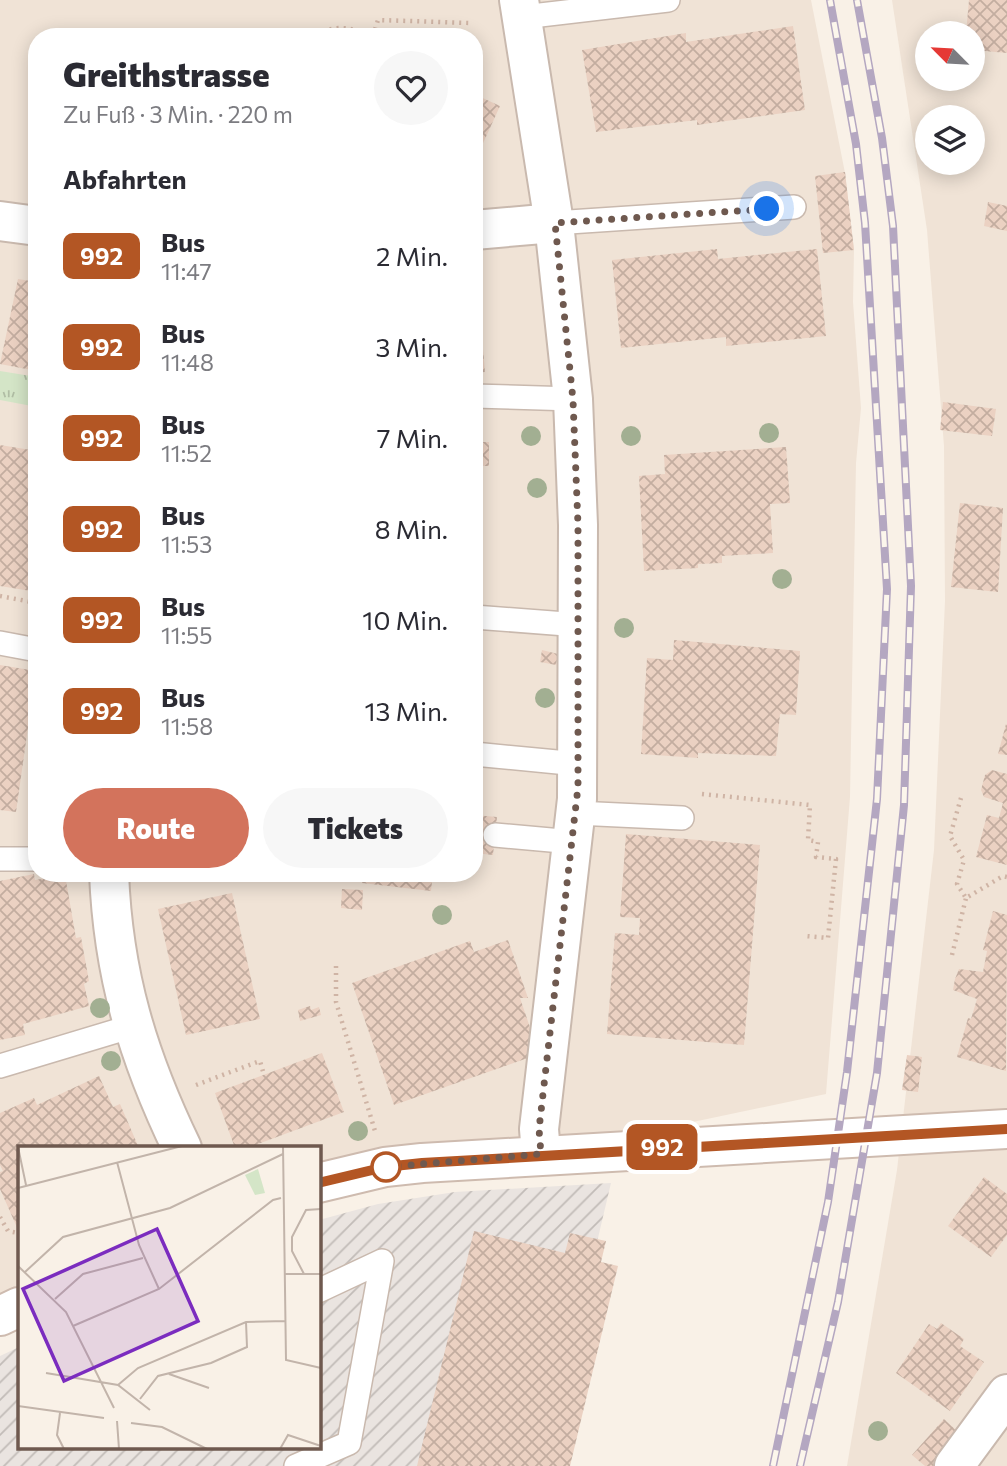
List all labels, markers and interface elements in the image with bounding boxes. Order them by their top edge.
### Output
north arrow [915,21,985,91]
map controls [915,21,985,175]
button: heart [374,51,448,125]
text: Greithstrasse [63,53,270,94]
text: Zu Fuß · 3 Min. · 220 m [63,100,293,128]
button: layers [915,105,985,175]
text: Abfahrten [63,163,186,194]
your location [749,191,784,226]
text: Bus [161,226,205,257]
text: 2 Min. [376,240,448,271]
text: 992 [80,241,123,270]
text: 11:47 [161,257,212,285]
text: Bus [161,317,205,348]
text: 3 Min. [376,331,448,362]
text: 992 [80,332,123,361]
text: 11:48 [161,348,214,376]
text: Bus [161,408,205,439]
text: 7 Min. [377,422,448,453]
text: 992 [80,423,123,452]
text: 11:52 [161,439,212,467]
text: Bus [161,499,205,530]
text: 8 Min. [375,513,448,544]
text: 992 [80,514,123,543]
text: 11:53 [161,530,212,558]
text: Bus [161,590,205,621]
text: 10 Min. [362,604,448,635]
text: 992 [80,605,123,634]
text: 11:55 [161,621,213,649]
text: Bus [161,681,205,712]
text: 13 Min. [364,695,448,726]
text: 992 [80,696,123,725]
text: 11:58 [161,712,213,740]
button: Route [63,788,249,868]
button: Tickets [263,788,448,868]
line badge: 992 [622,1124,702,1170]
text: 992 [640,1132,684,1161]
inset map [18,1146,320,1448]
unlabelled marker [371,1152,401,1182]

